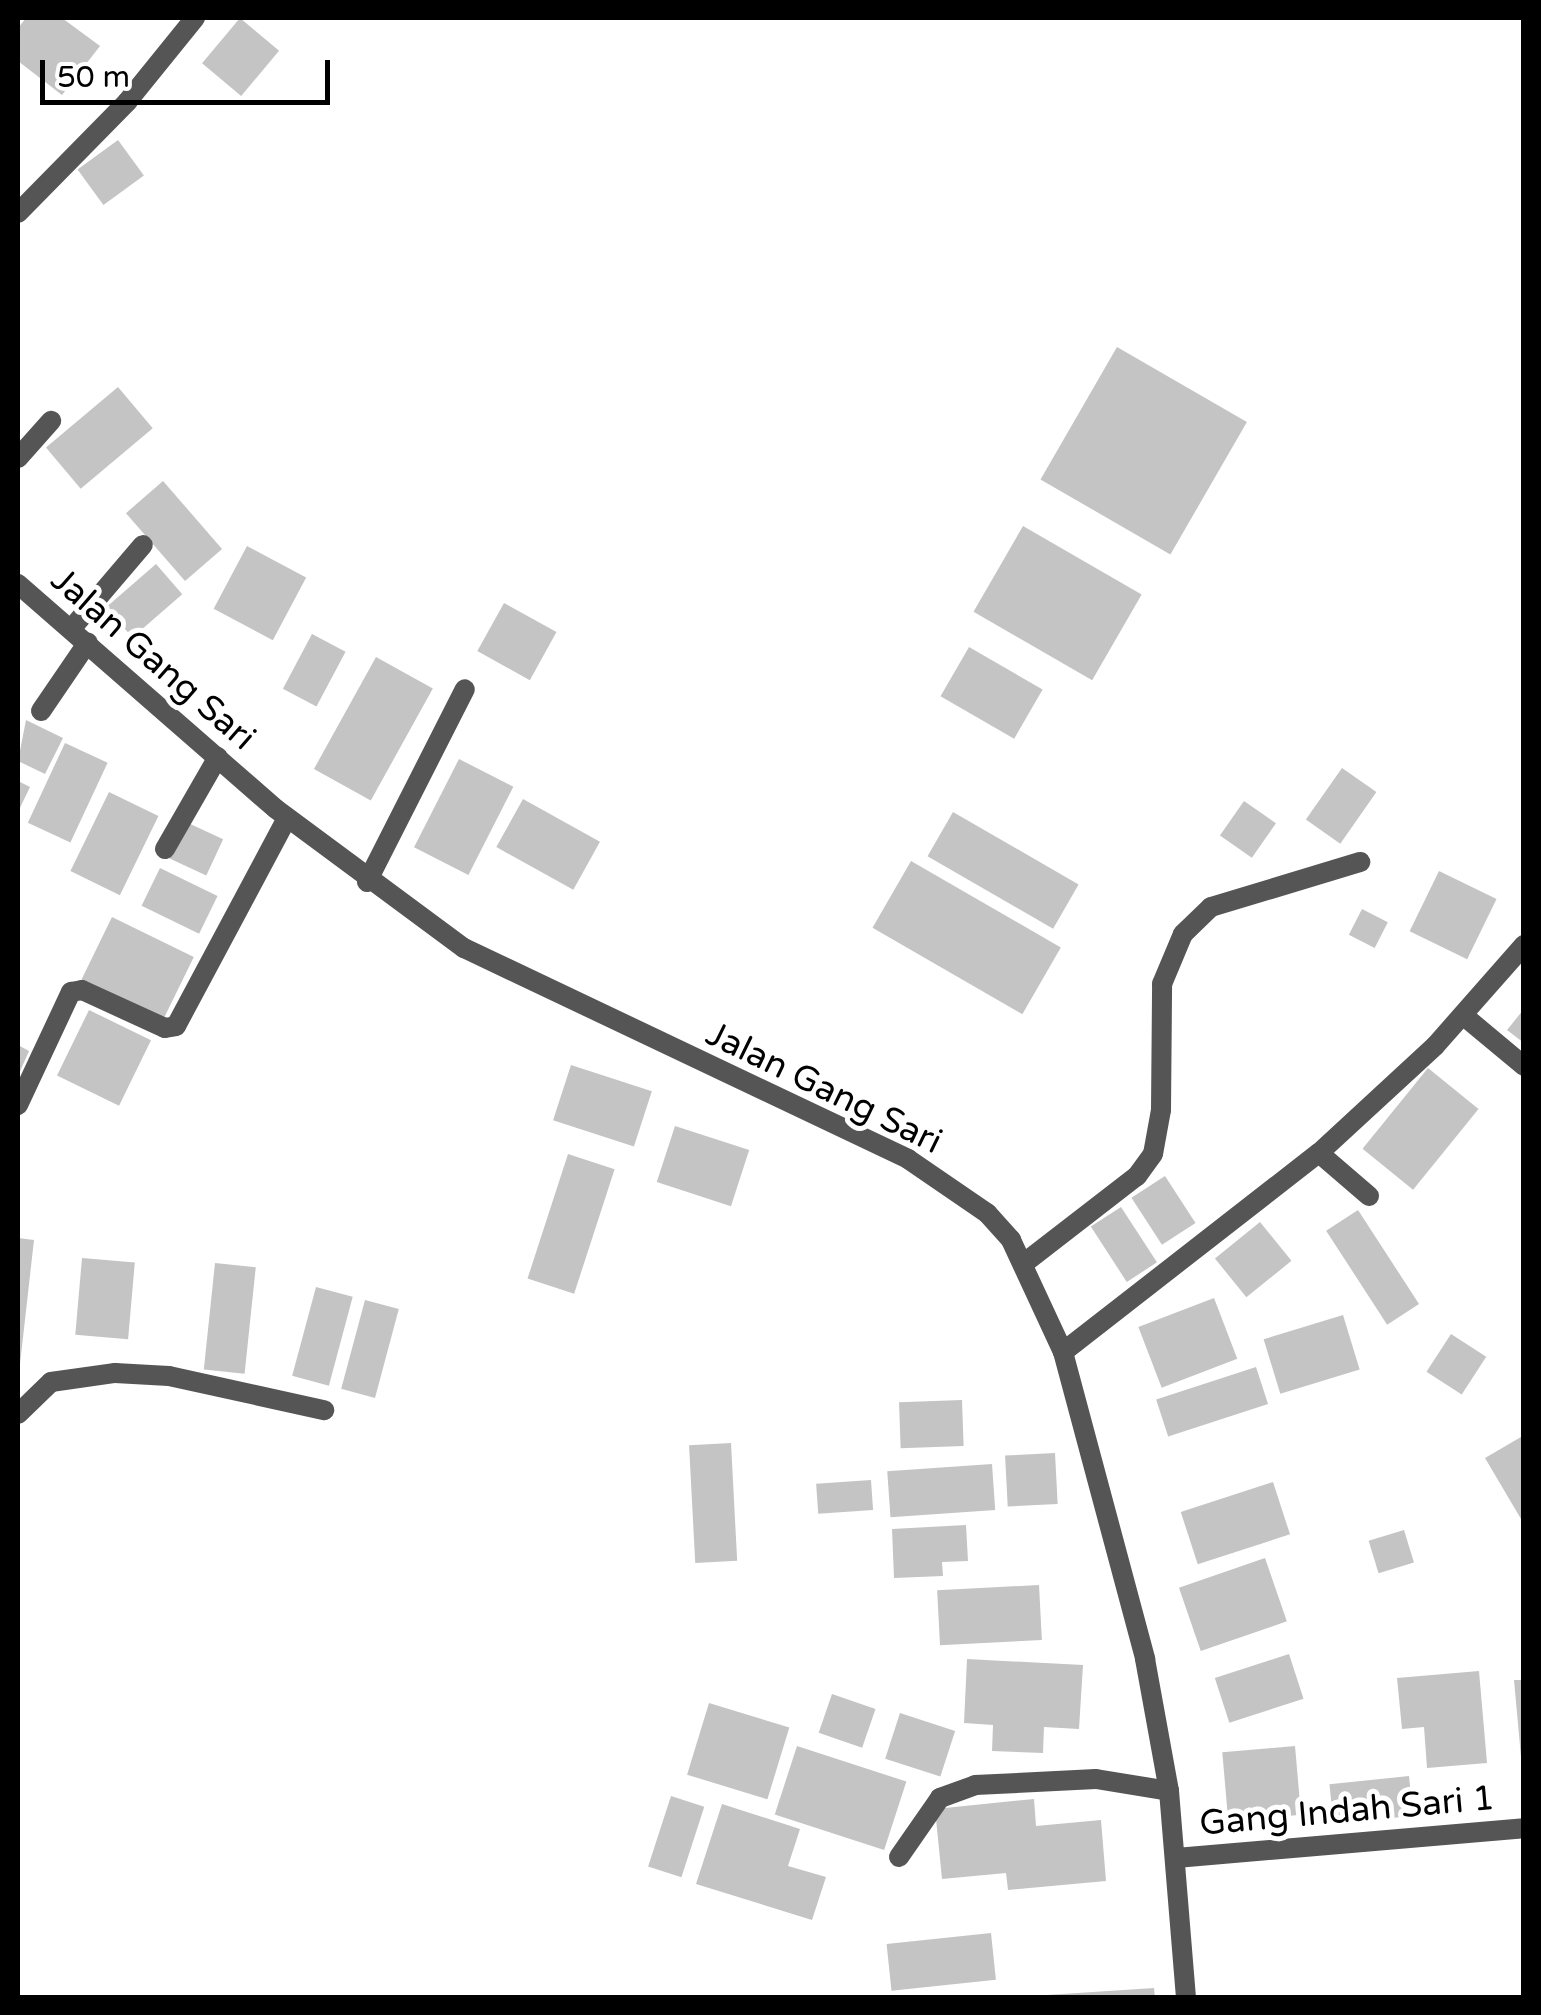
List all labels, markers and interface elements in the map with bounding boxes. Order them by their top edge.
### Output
scale bar [45,40,335,102]
text: 50 m [57,59,130,96]
street label: Jalan Gang Sari [42,559,264,759]
street label: Jalan Gang Sari [699,1013,949,1163]
street label: Gang Indah Sari 1 [1198,1777,1496,1845]

